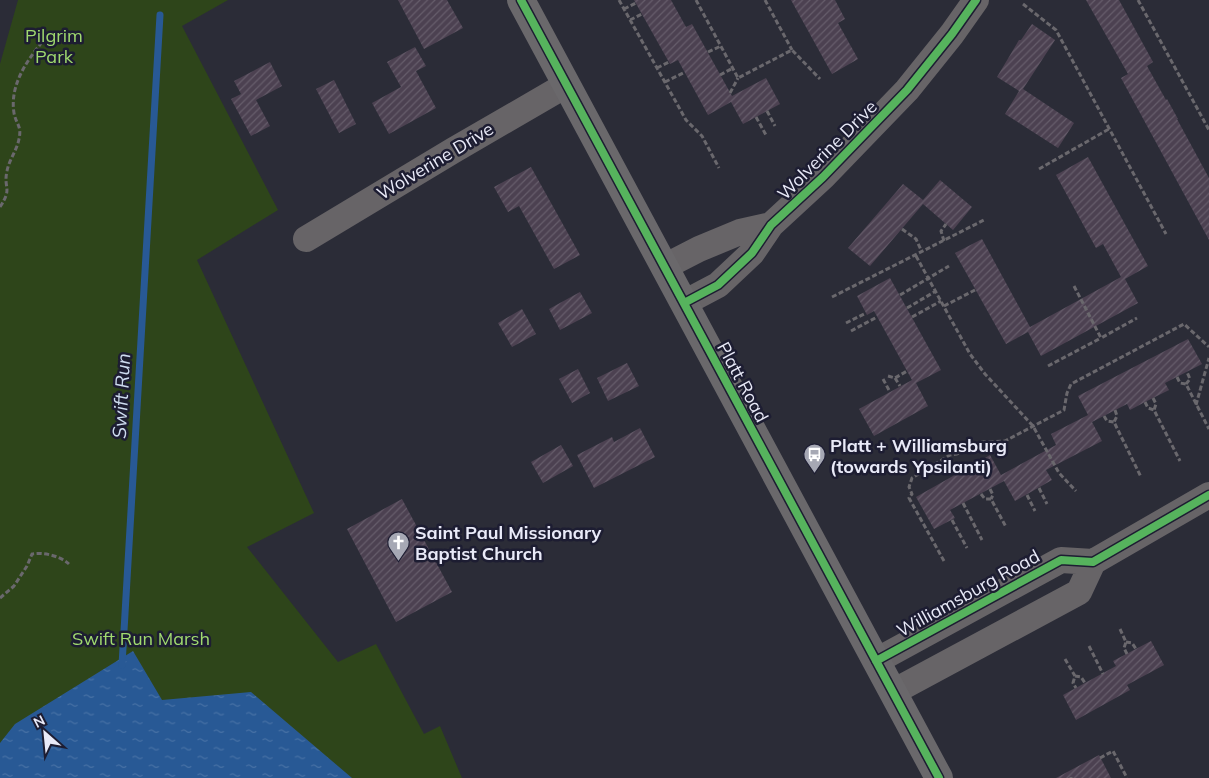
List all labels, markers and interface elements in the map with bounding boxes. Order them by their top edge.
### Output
park label: Pilgrim Park [25,24,83,68]
street label: Wolverine Drive [772,95,882,205]
street label: Wolverine Drive [372,117,498,205]
street label: Platt Road [712,338,774,426]
water label: Swift Run [107,353,135,439]
place label: Platt + Williamsburg (towards Ypsilanti) [830,434,1007,478]
bus stop icon: Platt + Williamsburg (towards Ypsilanti) [802,443,826,474]
place label: Saint Paul Missionary Baptist Church [415,521,602,565]
church icon: Saint Paul Missionary Baptist Church [387,530,411,561]
street label: Williamsburg Road [892,544,1044,642]
park label: Swift Run Marsh [72,627,210,650]
north arrow [20,708,70,758]
text: N [30,711,48,732]

